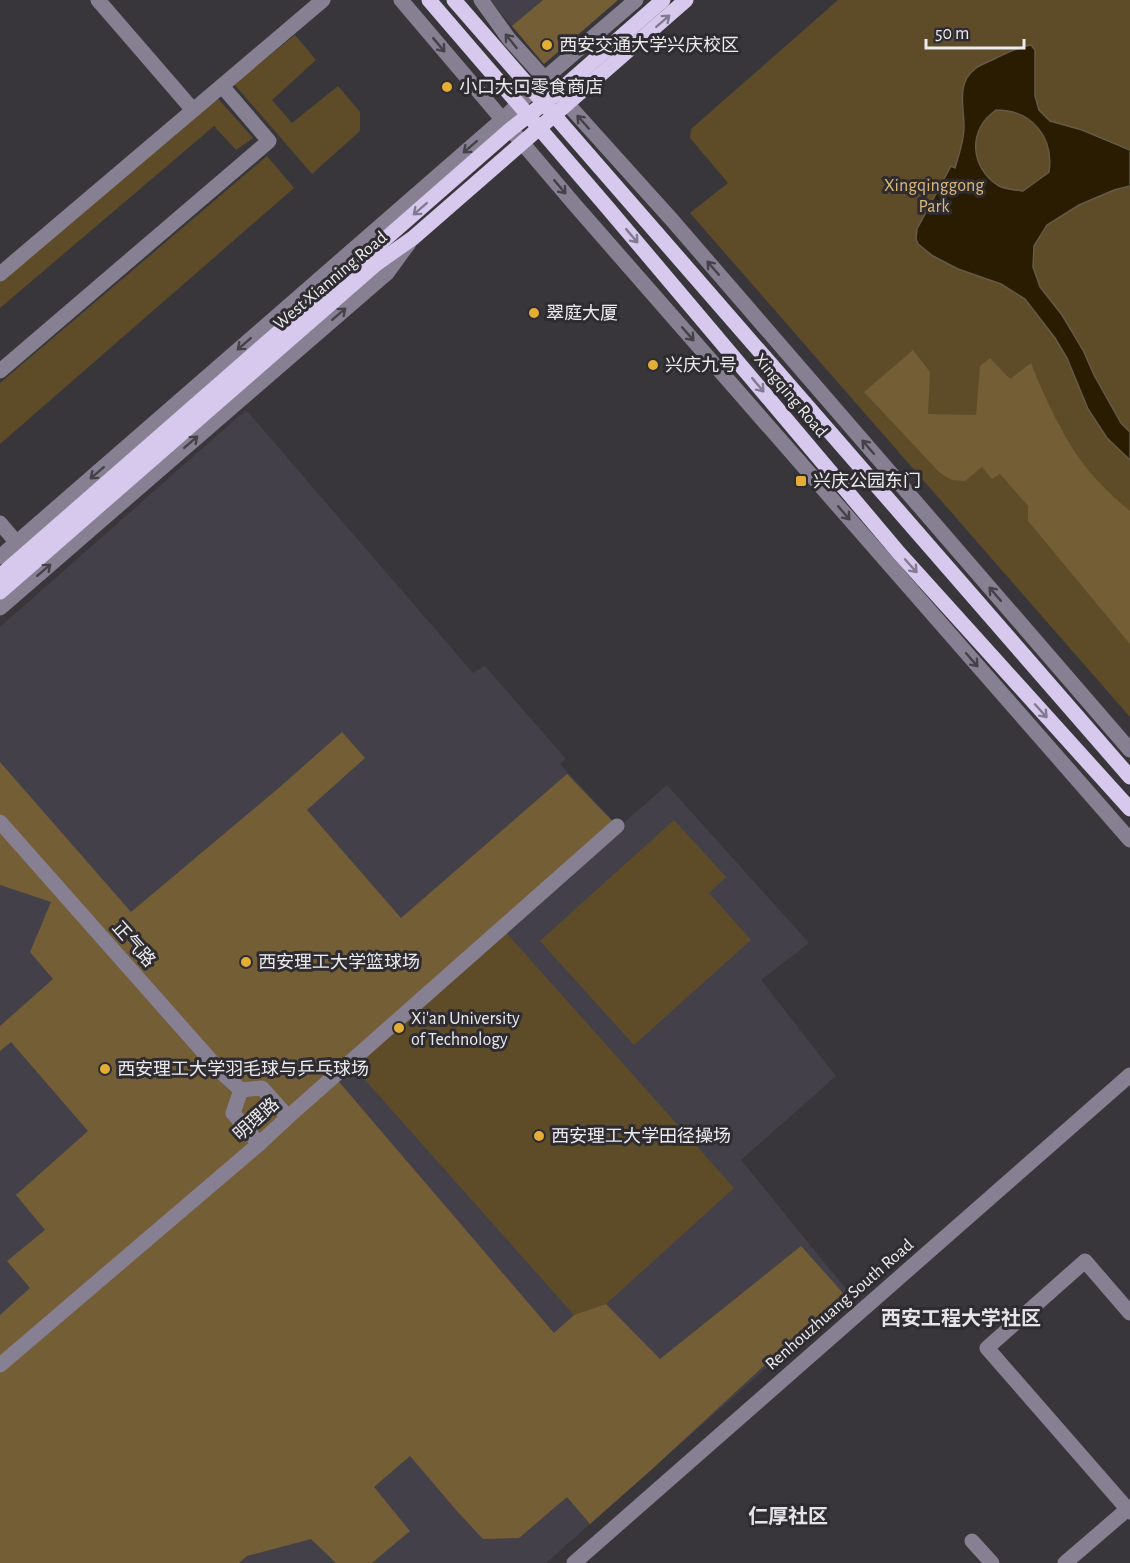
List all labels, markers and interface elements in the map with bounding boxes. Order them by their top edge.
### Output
scale bar [926,12,1024,50]
one-way arrow [655,14,670,28]
text: 50 m [935,25,969,43]
one-way arrow [504,34,518,49]
place label: 西安交通大学兴庆校区 [559,35,739,55]
one-way arrow [432,37,446,52]
marker: 西安交通大学兴庆校区 [540,38,554,52]
place label: 小口大口零食商店 [459,77,603,97]
marker: 小口大口零食商店 [440,80,454,94]
one-way arrow [576,115,590,130]
one-way arrow [463,140,478,154]
park label: Xingqinggong Park [884,177,984,216]
one-way arrow [553,179,567,194]
one-way arrow [413,202,428,216]
street label: West Xianning Road [271,228,391,333]
one-way arrow [625,228,638,244]
one-way arrow [706,261,720,276]
place label: 翠庭大厦 [546,303,618,323]
marker: 翠庭大厦 [527,306,541,320]
one-way arrow [331,307,346,321]
one-way arrow [681,326,695,341]
one-way arrow [237,337,252,351]
street label: Xingqing Road [750,350,830,441]
place label: 兴庆九号 [665,355,737,375]
marker: 兴庆九号 [646,358,660,372]
one-way arrow [751,377,764,393]
one-way arrow [183,435,198,449]
one-way arrow [861,440,875,455]
one-way arrow [89,466,105,479]
place label: 兴庆公园东门 [813,471,921,491]
marker: 兴庆公园东门 [794,474,808,488]
one-way arrow [837,505,851,520]
one-way arrow [904,558,918,573]
one-way arrow [36,563,51,577]
one-way arrow [988,587,1002,602]
one-way arrow [965,652,979,667]
one-way arrow [1034,703,1048,718]
street label: 正气路 [109,917,159,971]
place label: 西安理工大学篮球场 [258,952,420,972]
marker: 西安理工大学篮球场 [239,955,253,969]
place label: Xi'an University of Technology [411,1010,520,1049]
marker: Xi'an University of Technology [392,1021,406,1035]
place label: 西安理工大学羽毛球与乒乓球场 [117,1059,369,1079]
marker: 西安理工大学羽毛球与乒乓球场 [98,1062,112,1076]
street label: 明理路 [229,1094,283,1144]
place label: 西安理工大学田径操场 [551,1126,731,1146]
marker: 西安理工大学田径操场 [532,1129,546,1143]
street label: Renhouzhuang South Road [762,1236,917,1374]
district label: 西安工程大学社区 [881,1307,1041,1329]
district label: 仁厚社区 [748,1505,828,1527]

